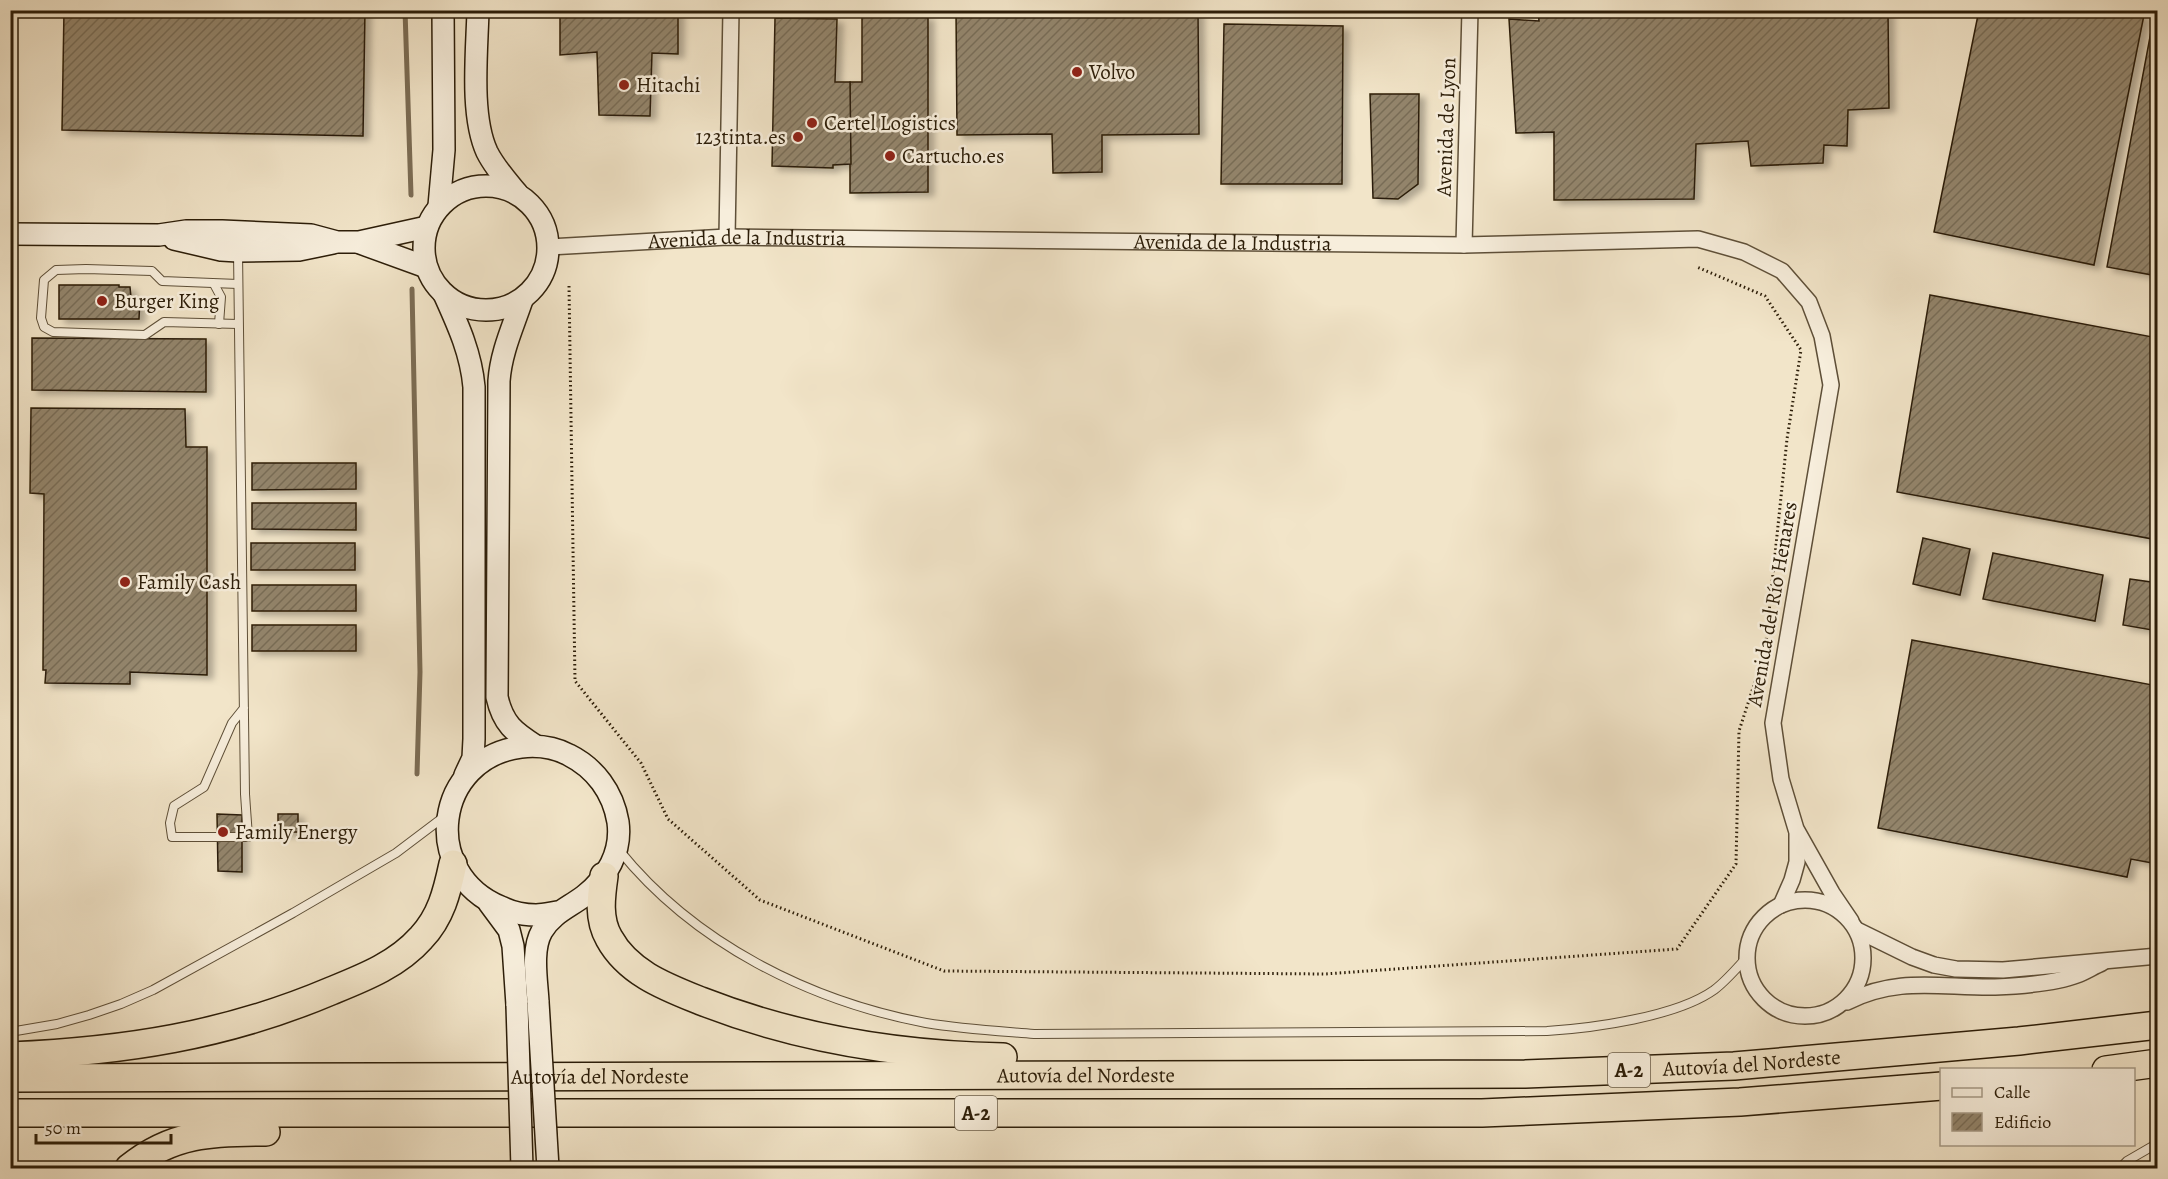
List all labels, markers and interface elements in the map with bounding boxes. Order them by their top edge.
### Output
street label: Avenida de Lyon [1430,57,1462,198]
place label: Volvo [1088,58,1135,86]
marker: Volvo [1070,65,1084,79]
place label: Hitachi [636,71,700,99]
marker: Hitachi [617,78,631,92]
place label: Certel Logistics [824,109,956,137]
marker: Certel Logistics [805,116,819,130]
place label: 123tinta.es [696,123,786,151]
marker: 123tinta.es [791,130,805,144]
place label: Cartucho.es [902,142,1004,170]
marker: Cartucho.es [883,149,897,163]
street label: Avenida de la Industria [646,223,846,255]
street label: Avenida de la Industria [1133,227,1332,258]
place label: Burger King [114,287,220,315]
marker: Burger King [95,294,109,308]
street label: Avenida del Río Henares [1740,499,1804,710]
place label: Family Cash [137,568,241,596]
marker: Family Cash [118,575,132,589]
place label: Family Energy [235,818,358,846]
marker: Family Energy [216,825,230,839]
street label: Autovía del Nordeste [1661,1043,1842,1083]
road number: A-2 [1608,1053,1650,1087]
street label: Autovía del Nordeste [996,1061,1175,1089]
street label: Autovía del Nordeste [510,1062,689,1091]
legend [1940,1068,2135,1146]
text: Calle [1994,1080,2031,1104]
road number: A-2 [955,1096,997,1130]
scale bar [36,1107,171,1145]
text: Edificio [1994,1110,2051,1134]
text: 50 m [45,1116,81,1140]

